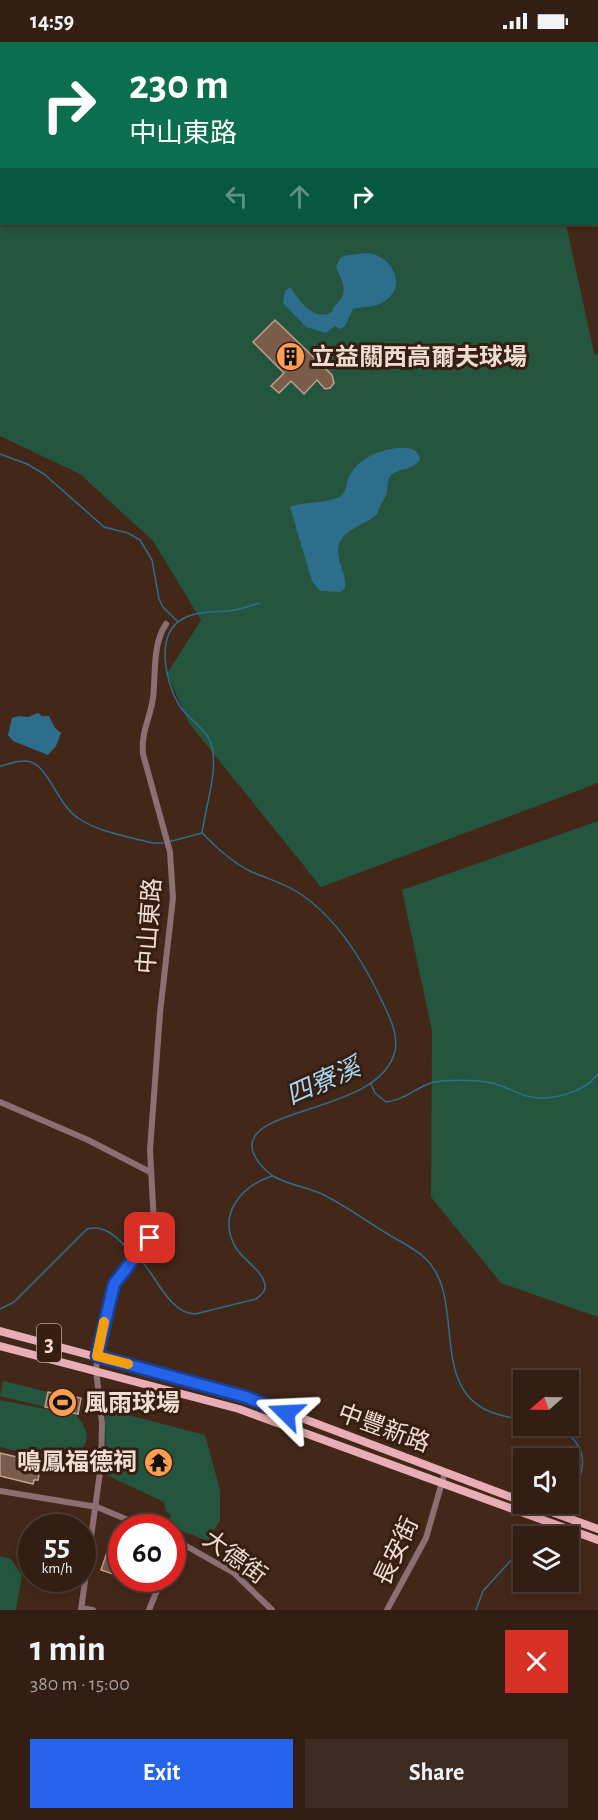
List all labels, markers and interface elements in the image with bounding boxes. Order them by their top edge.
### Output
text: 14:59 [30,10,74,32]
text: 230 m [129,64,229,106]
icon: right [30,66,108,144]
text: 中山東路 [129,120,237,147]
icon: left [220,180,253,213]
icon: ahead [283,180,316,213]
icon: right [346,180,379,213]
building icon: 立益關西高爾夫球場 [274,341,306,373]
place label: 立益關西高爾夫球場 [311,344,527,370]
street label: 中山東路 [133,877,165,975]
water label: 四寮溪 [282,1052,368,1110]
pin [124,1212,175,1263]
icon: arrive [133,1221,166,1254]
road number: 3 [37,1324,61,1362]
north arrow [513,1370,579,1436]
map controls [513,1370,579,1592]
position arrow [254,1381,318,1445]
sports icon: 風雨球場 [47,1387,79,1419]
place label: 風雨球場 [84,1390,180,1416]
street label: 中豐新路 [334,1399,434,1457]
temple icon: 鳴鳳福德祠 [142,1446,174,1478]
button: sound [513,1448,579,1514]
place label: 鳴鳳福德祠 [17,1449,137,1475]
street label: 長安街 [369,1513,423,1589]
speed limit sign: 60 [108,1514,186,1592]
street label: 大德街 [198,1525,272,1589]
button: layers [513,1526,579,1592]
text: 55 [44,1531,70,1561]
text: km/h [42,1561,72,1576]
button: close [505,1630,568,1693]
text: 1 min [30,1631,106,1667]
text: 380 m · 15:00 [30,1674,130,1694]
button: Exit [30,1739,293,1808]
button: Share [305,1739,568,1808]

